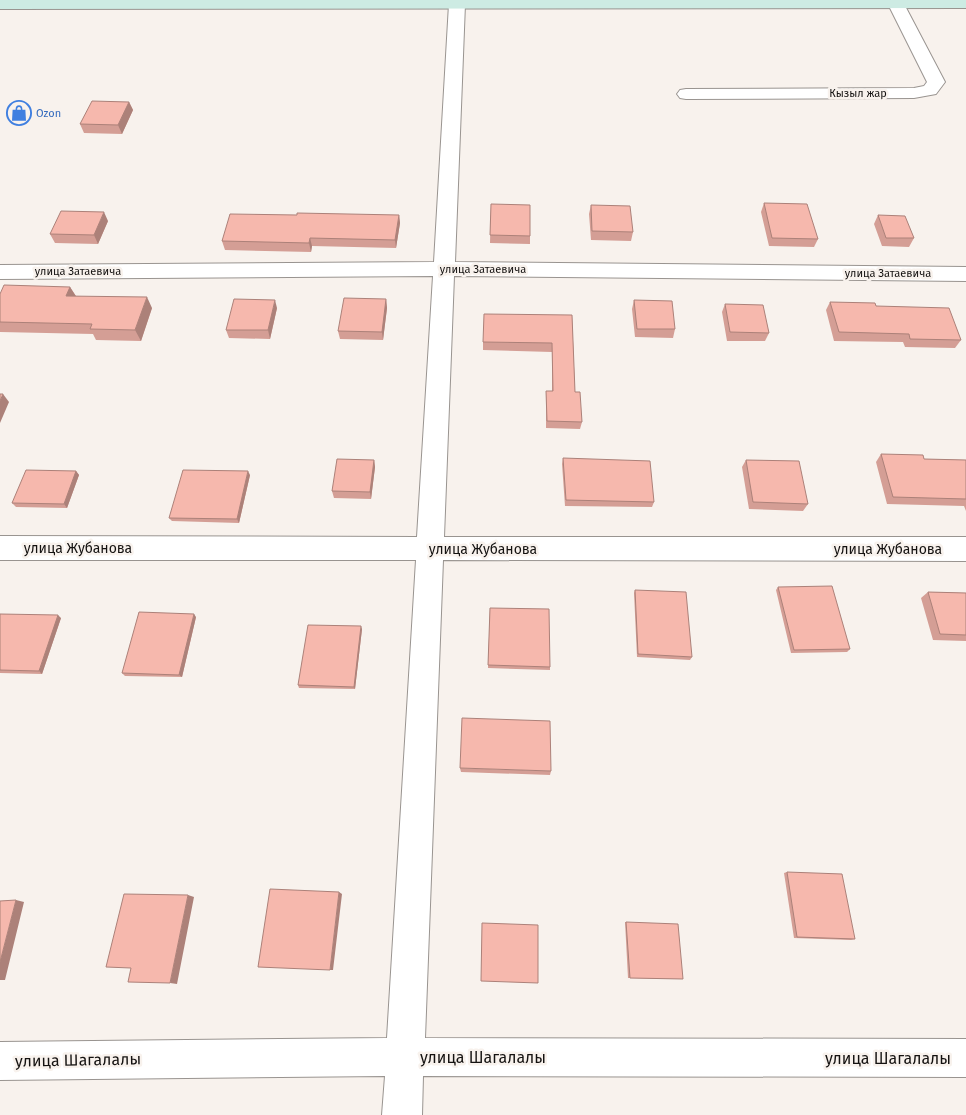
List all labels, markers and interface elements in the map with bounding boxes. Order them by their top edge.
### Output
street label: Кызыл жар [829,87,887,100]
shop icon: Ozon [6,100,32,126]
place label: Ozon [36,107,61,120]
street label: улица Затаевича [440,263,526,276]
street label: улица Затаевича [35,265,121,278]
street label: улица Затаевича [845,267,931,280]
street label: улица Жубанова [24,540,132,557]
street label: улица Жубанова [429,541,537,558]
street label: улица Жубанова [834,541,942,558]
street label: улица Шагалалы [420,1048,546,1067]
street label: улица Шагалалы [15,1049,141,1071]
street label: улица Шагалалы [825,1049,951,1068]

